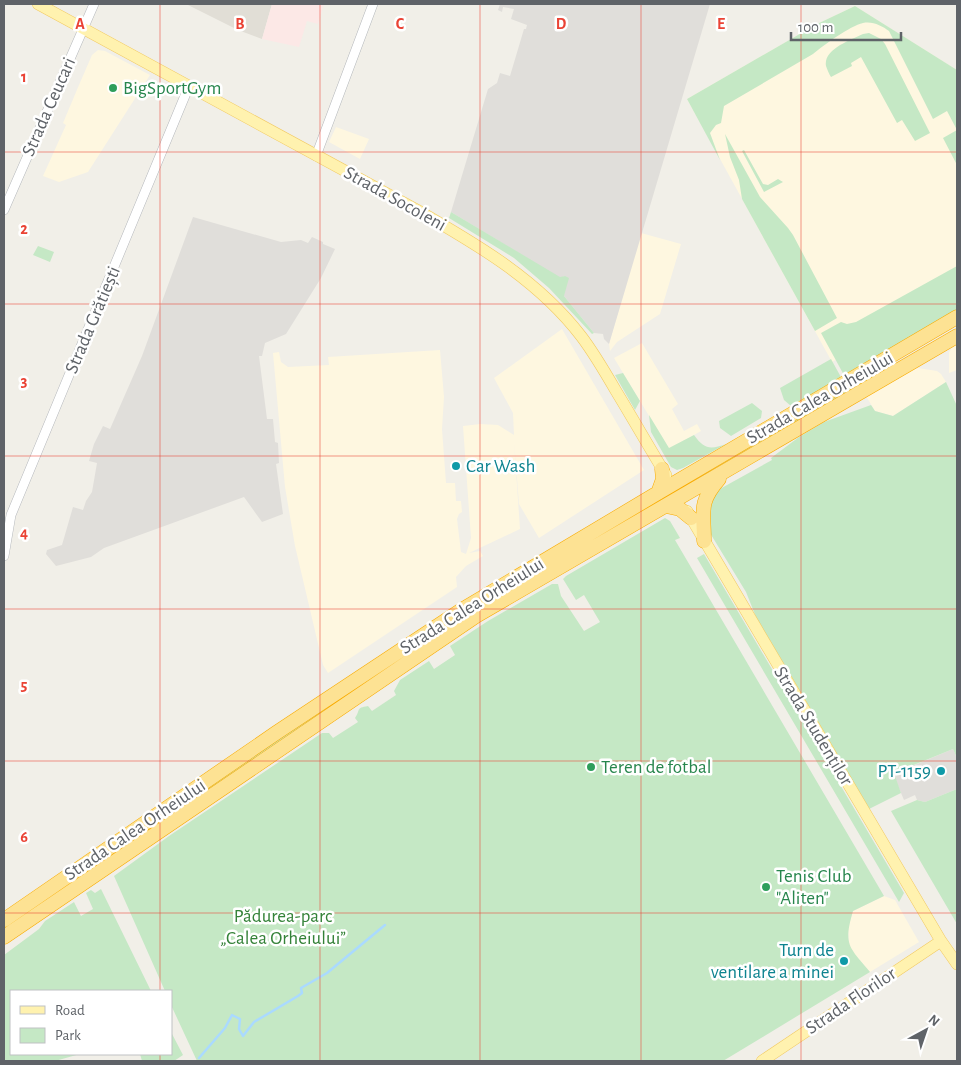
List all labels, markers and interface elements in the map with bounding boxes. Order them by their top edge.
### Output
scale bar [791,10,901,42]
text: A [75,16,85,32]
text: B [235,16,245,32]
text: C [396,16,405,32]
text: D [556,16,567,32]
text: E [717,16,725,32]
text: 100 m [798,20,833,35]
street label: Strada Ceucari [19,55,79,159]
text: 1 [21,69,27,85]
place label: BigSportGym [123,79,221,98]
marker: BigSportGym [107,82,119,94]
street label: Strada Socoleni [341,163,449,235]
text: 2 [20,221,28,237]
street label: Strada Grătiești [62,264,125,377]
street label: Strada Calea Orheiului [744,348,896,448]
text: 3 [21,373,28,389]
place label: Car Wash [466,457,535,476]
marker: Car Wash [450,460,462,472]
text: 4 [20,525,28,541]
street label: Strada Calea Orheiului [397,554,547,658]
street label: Strada Studenților [769,663,856,789]
text: 5 [21,677,28,693]
place label: Teren de fotbal [601,758,711,777]
marker: Teren de fotbal [585,761,597,773]
place label: PT-1159 [877,762,931,781]
marker: PT-1159 [935,765,947,777]
street label: Strada Calea Orheiului [61,776,209,884]
text: 6 [20,829,28,845]
place label: Tenis Club "Aliten" [776,867,851,908]
marker: Tenis Club "Aliten" [760,881,772,893]
park label: Pădurea-parc „Calea Orheiului” [220,907,346,948]
place label: Turn de ventilare a minei [711,941,834,982]
marker: Turn de ventilare a minei [838,955,850,967]
street label: Strada Florilor [802,964,900,1038]
legend [10,990,172,1055]
text: Road [55,1003,85,1018]
north arrow [901,1005,951,1055]
text: N [925,1012,942,1029]
text: Park [55,1028,81,1043]

